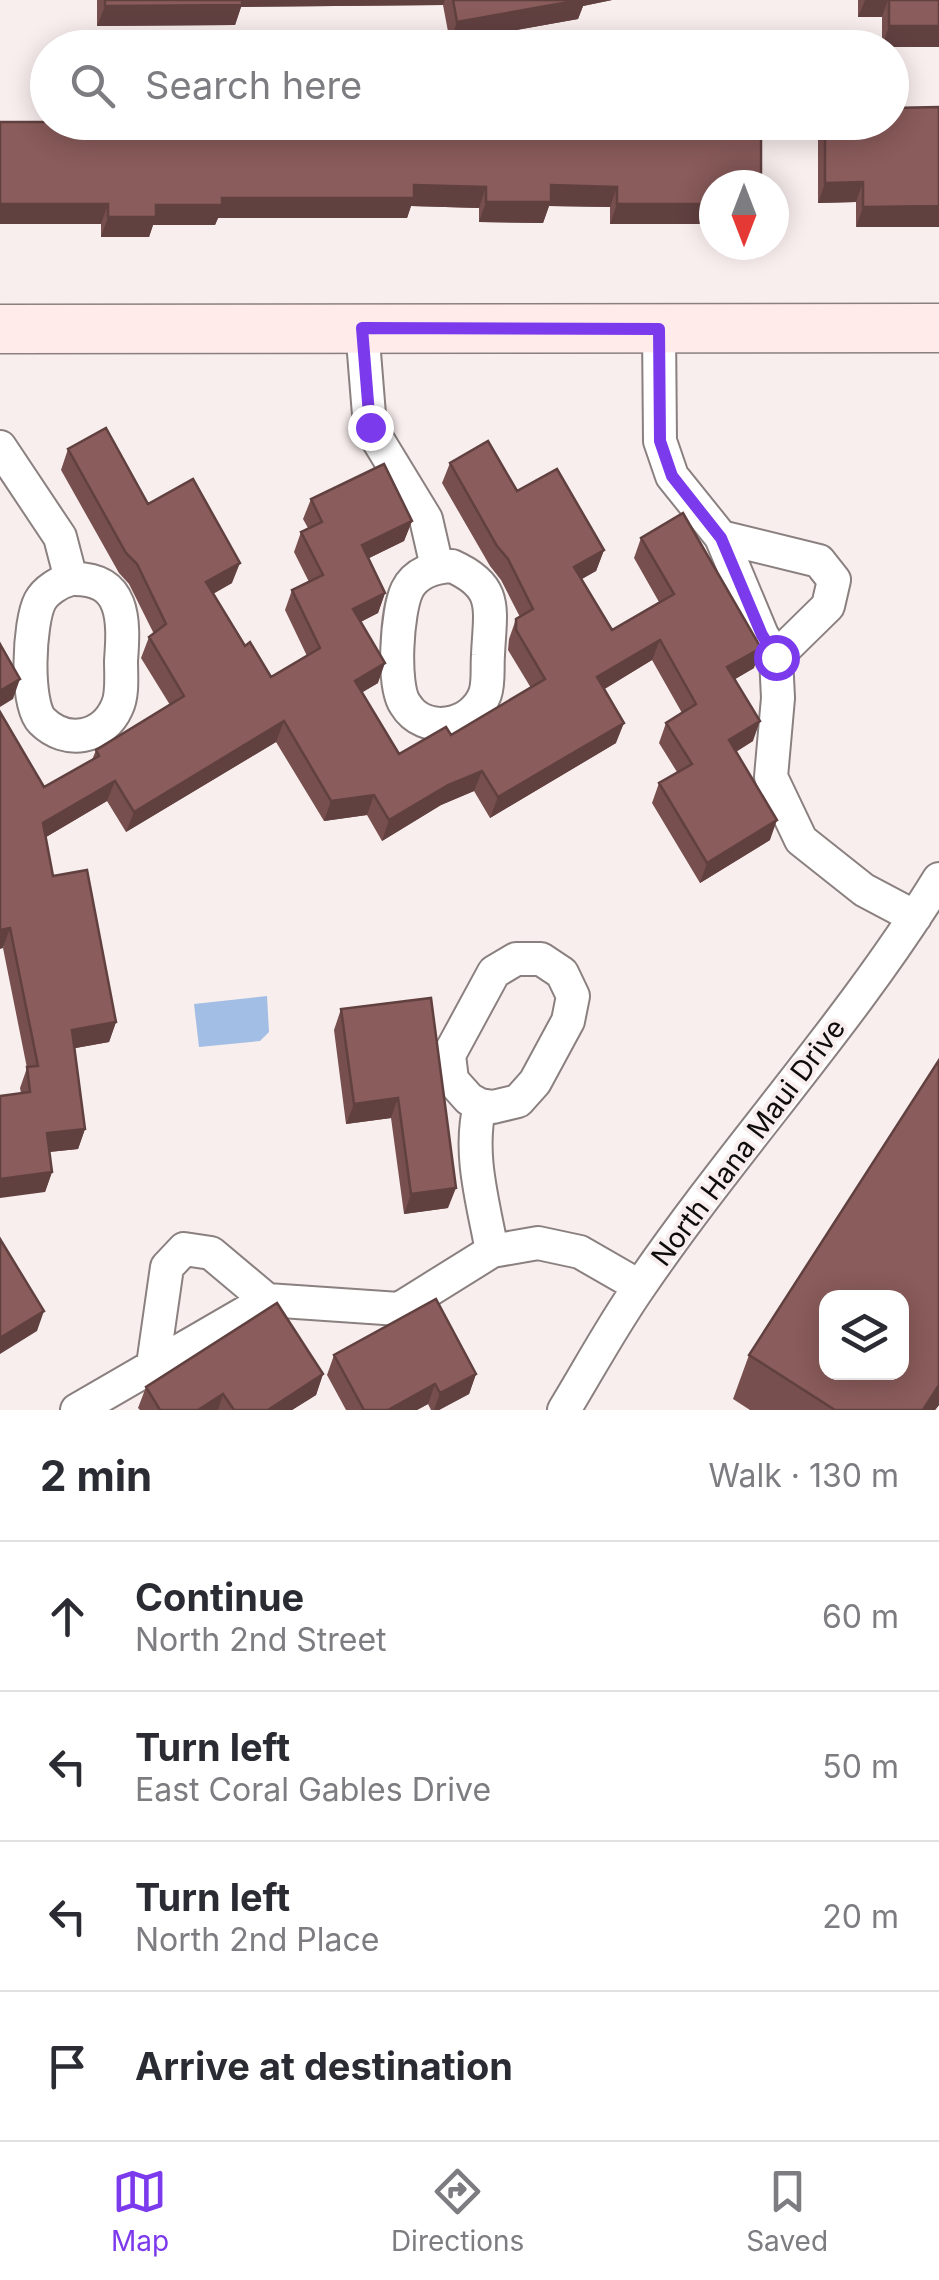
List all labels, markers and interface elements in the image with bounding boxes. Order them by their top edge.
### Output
search box [30,30,909,140]
icon: search [65,58,120,113]
text: Search here [145,62,362,108]
north arrow [699,170,789,260]
route end [348,405,394,451]
route start [754,635,800,681]
street label: North Hana Maui Drive [644,1012,852,1272]
map controls [819,1290,909,1380]
button: layers [819,1290,909,1380]
text: 2 min [40,1450,152,1501]
text: Walk · 130 m [709,1456,899,1495]
text: Continue [135,1574,304,1620]
icon: ahead [40,1589,95,1644]
text: 60 m [822,1597,899,1636]
text: North 2nd Street [135,1620,387,1659]
text: Turn left [135,1724,290,1770]
icon: left [40,1739,95,1794]
text: 50 m [822,1747,899,1786]
text: East Coral Gables Drive [135,1770,491,1809]
text: Turn left [135,1874,290,1920]
icon: left [40,1889,95,1944]
text: 20 m [822,1897,899,1936]
text: North 2nd Place [135,1920,379,1959]
icon: arrive [40,2039,95,2094]
text: Arrive at destination [135,2043,513,2089]
tab: Map [111,2164,169,2258]
tab: Directions [391,2164,524,2258]
tab: Saved [746,2164,828,2258]

